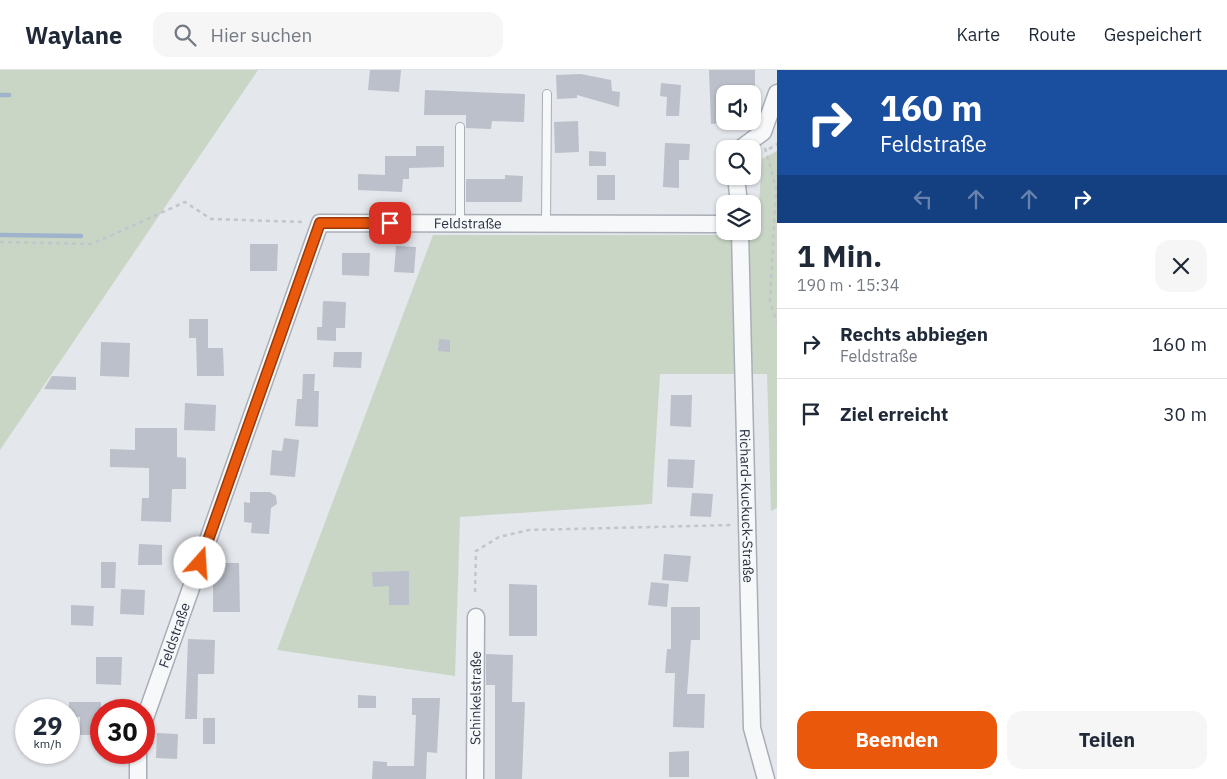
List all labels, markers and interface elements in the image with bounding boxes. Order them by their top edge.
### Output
search box [153,12,503,57]
text: Waylane [25,19,123,51]
icon: search [171,21,199,49]
text: Hier suchen [211,23,312,47]
text: Karte [957,23,1000,46]
text: Route [1028,23,1076,46]
text: Gespeichert [1104,23,1202,46]
map controls [716,85,761,240]
button: sound [716,85,761,130]
text: 160 m [880,85,983,131]
icon: right [797,90,862,155]
text: Feldstraße [880,129,987,158]
button: search [716,140,761,185]
icon: left [909,185,937,213]
icon: ahead [962,185,990,213]
icon: ahead [1015,185,1043,213]
icon: right [1068,185,1096,213]
button: layers [716,195,761,240]
pin [369,202,411,244]
icon: arrive [376,209,404,237]
street label: Feldstraße [434,214,502,232]
text: 1 Min. [797,236,882,275]
button: close [1155,240,1207,292]
text: 190 m · 15:34 [797,275,899,295]
text: Rechts abbiegen [840,322,988,346]
icon: right [797,330,825,358]
text: 160 m [1152,332,1207,356]
text: Feldstraße [840,346,918,366]
icon: arrive [797,400,825,428]
text: Ziel erreicht [840,402,948,426]
text: 30 m [1163,402,1207,426]
street label: Richard-Kuckuck-Straße [736,429,758,583]
position arrow [173,536,225,588]
street label: Feldstraße [155,600,194,670]
street label: Schinkelstraße [466,651,485,745]
speed limit sign: 30 [90,699,155,764]
text: 29 [32,709,63,742]
button: Beenden [797,711,997,769]
button: Teilen [1007,711,1207,769]
text: km/h [33,736,62,751]

